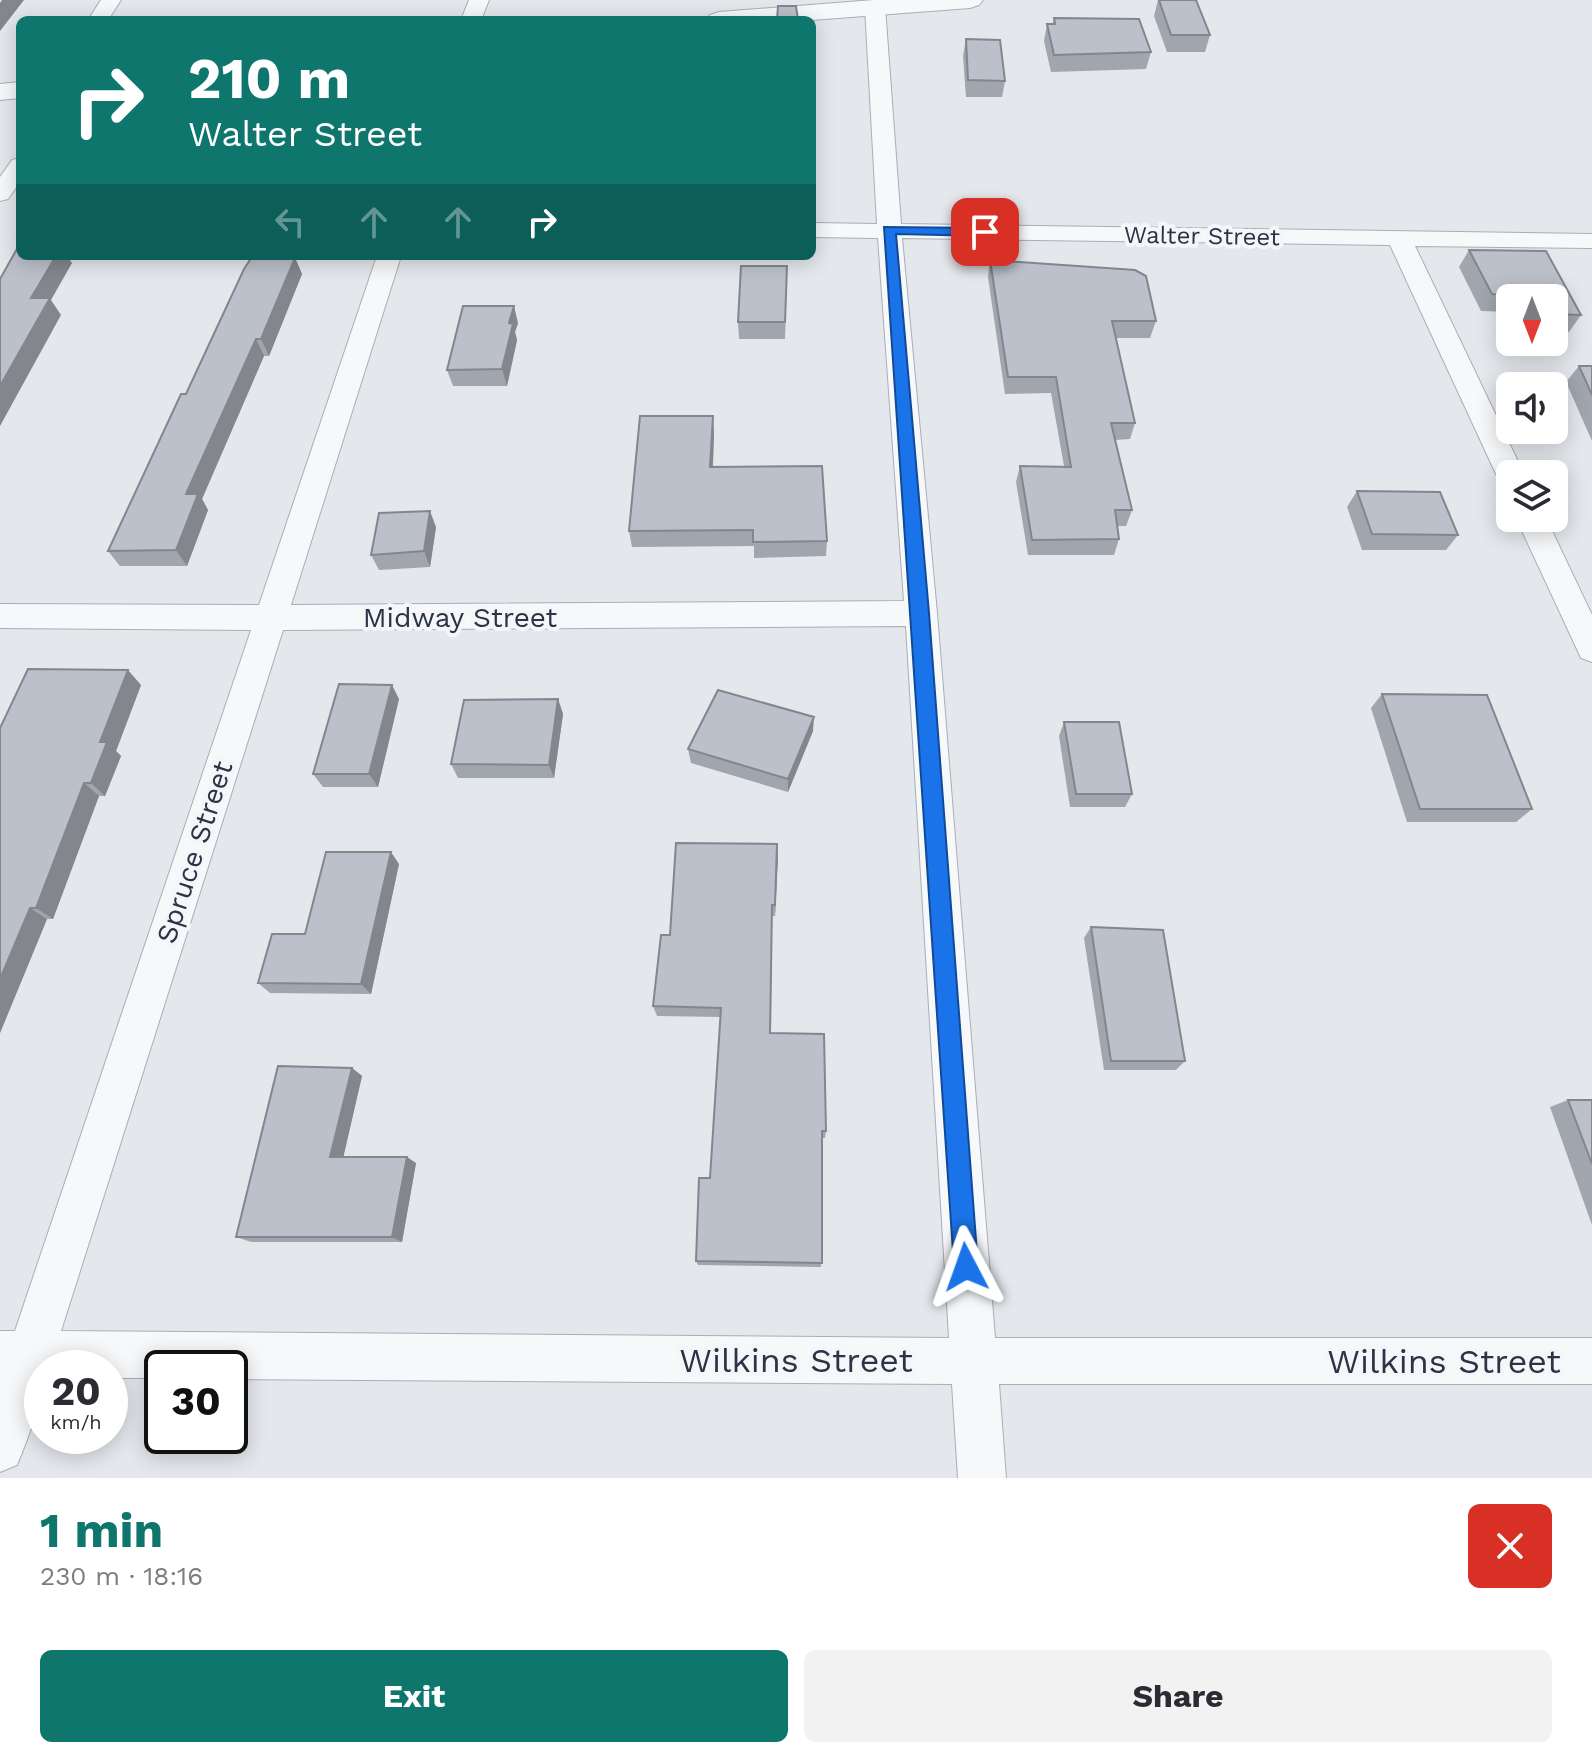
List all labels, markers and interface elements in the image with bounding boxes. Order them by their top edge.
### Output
text: 210 m [188,46,350,112]
icon: right [56,48,160,152]
text: Walter Street [188,113,422,155]
pin [951,198,1019,266]
icon: left [268,200,312,244]
icon: ahead [352,200,396,244]
icon: ahead [436,200,480,244]
icon: right [520,200,564,244]
icon: arrive [963,210,1007,254]
street label: Walter Street [1124,221,1280,251]
north arrow [1496,284,1568,356]
map controls [1496,284,1568,532]
button: sound [1496,372,1568,444]
button: layers [1496,460,1568,532]
street label: Midway Street [363,601,558,634]
street label: Spruce Street [149,757,240,947]
position arrow [924,1225,1008,1309]
street label: Wilkins Street [679,1340,913,1380]
street label: Wilkins Street [1327,1341,1561,1381]
speed limit sign: 30 [144,1350,248,1454]
text: 20 [51,1368,101,1415]
text: km/h [50,1410,102,1434]
text: 1 min [40,1502,163,1559]
button: close [1468,1504,1552,1588]
text: 230 m · 18:16 [40,1561,203,1591]
button: Exit [40,1650,788,1742]
button: Share [804,1650,1552,1742]

